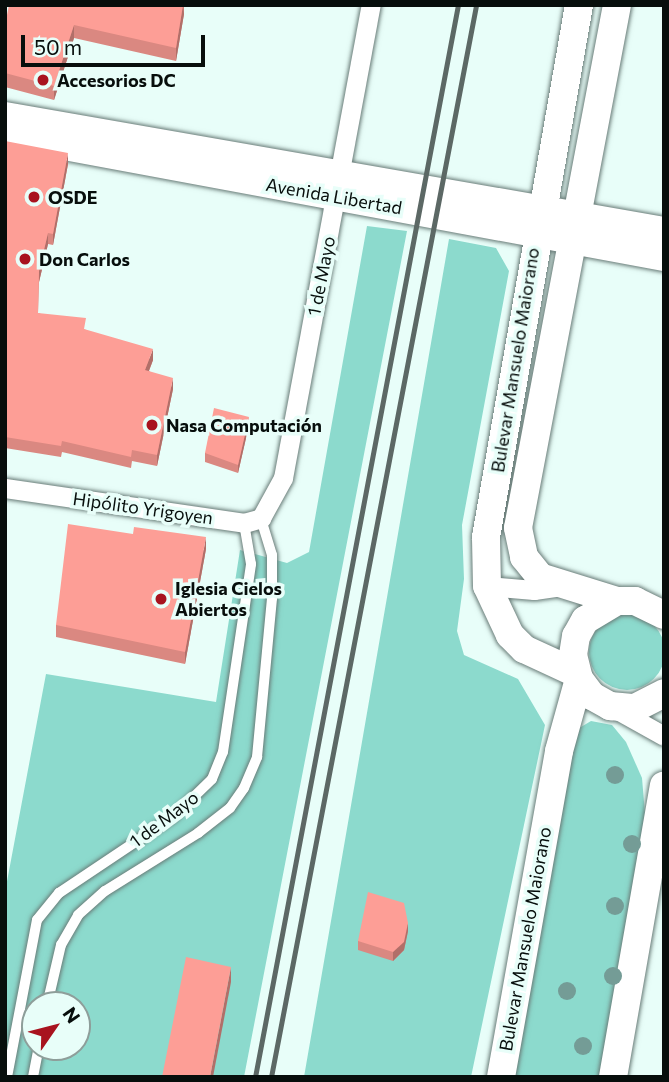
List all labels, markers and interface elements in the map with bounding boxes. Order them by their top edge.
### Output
scale bar [24,21,208,65]
text: 50 m [34,34,82,59]
place label: Accesorios DC [57,69,176,91]
marker: Accesorios DC [35,72,51,88]
street label: Avenida Libertad [264,173,404,219]
place label: OSDE [48,186,97,208]
marker: OSDE [26,189,42,205]
street label: 1 de Mayo [303,234,339,318]
street label: Bulevar Mansuelo Maiorano [487,246,543,474]
place label: Don Carlos [39,248,130,270]
marker: Don Carlos [17,251,33,267]
place label: Nasa Computación [166,414,322,436]
marker: Nasa Computación [144,417,160,433]
street label: Hipólito Yrigoyen [71,487,215,529]
place label: Iglesia Cielos Abiertos [175,578,282,620]
marker: Iglesia Cielos Abiertos [153,591,169,607]
street label: 1 de Mayo [125,786,203,852]
street label: Bulevar Mansuelo Maiorano [495,825,555,1053]
north arrow [21,991,91,1061]
text: N [58,1002,85,1027]

